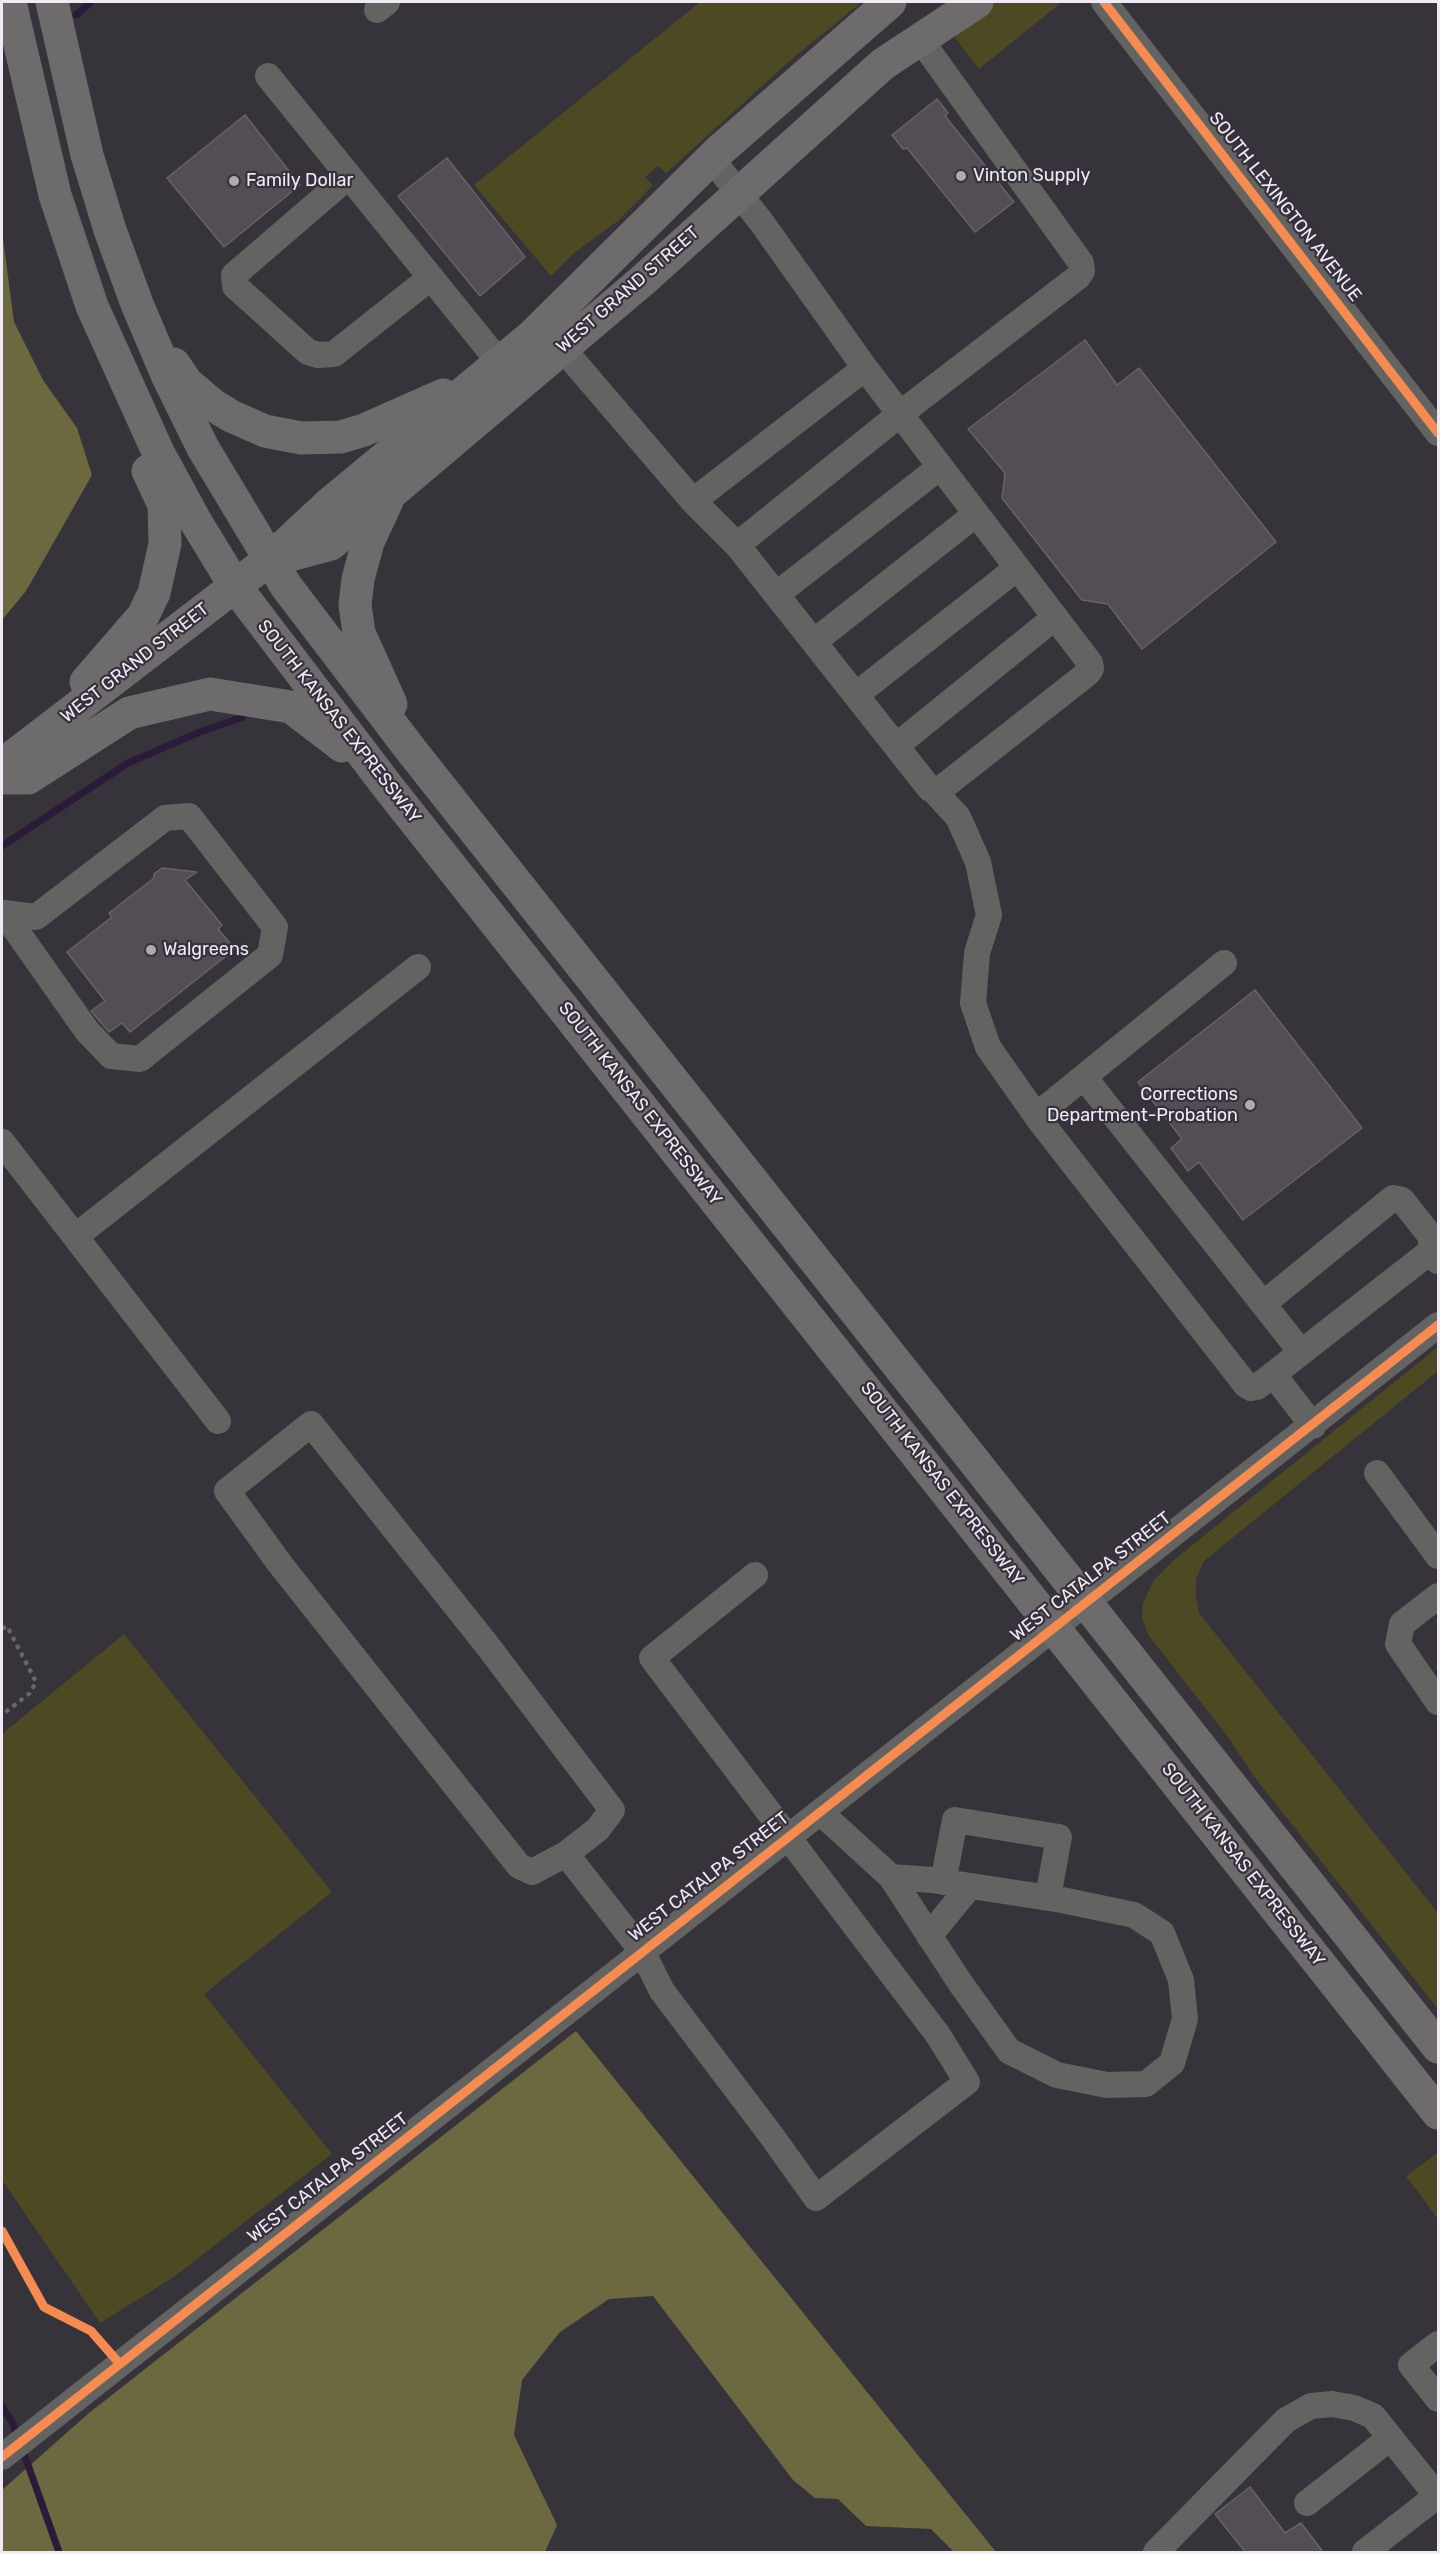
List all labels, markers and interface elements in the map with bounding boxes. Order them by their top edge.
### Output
street label: SOUTH LEXINGTON AVENUE [1204,108,1366,306]
place label: Vinton Supply [973,165,1090,187]
marker: Vinton Supply [954,169,968,183]
place label: Family Dollar [246,170,353,192]
marker: Family Dollar [227,174,241,188]
street label: WEST GRAND STREET [552,222,704,358]
street label: WEST GRAND STREET [57,598,213,728]
street label: SOUTH KANSAS EXPRESSWAY [253,616,425,828]
place label: Walgreens [163,939,249,961]
marker: Walgreens [144,943,158,957]
street label: SOUTH KANSAS EXPRESSWAY [554,998,726,1210]
place label: Corrections Department-Probation [1047,1084,1238,1126]
marker: Corrections Department-Probation [1243,1098,1257,1112]
street label: SOUTH KANSAS EXPRESSWAY [856,1378,1028,1590]
street label: WEST CATALPA STREET [1006,1508,1176,1646]
street label: SOUTH KANSAS EXPRESSWAY [1157,1759,1329,1971]
street label: WEST CATALPA STREET [624,1808,794,1946]
street label: WEST CATALPA STREET [243,2109,413,2247]

